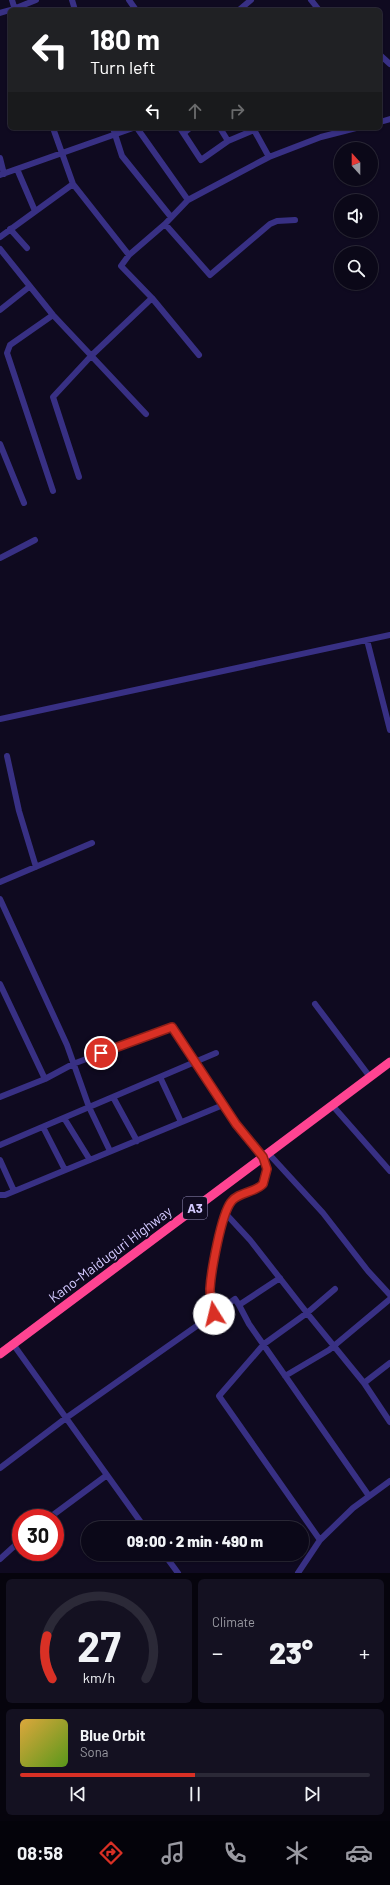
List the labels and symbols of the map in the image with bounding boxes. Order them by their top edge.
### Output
north arrow [334,142,378,186]
pin [84,1036,118,1070]
road number: A3 [183,1197,207,1219]
street label: Kano-Maiduguri Highway [45,1202,175,1306]
position arrow [193,1293,235,1335]
speed limit sign: 30 [12,1509,64,1561]

